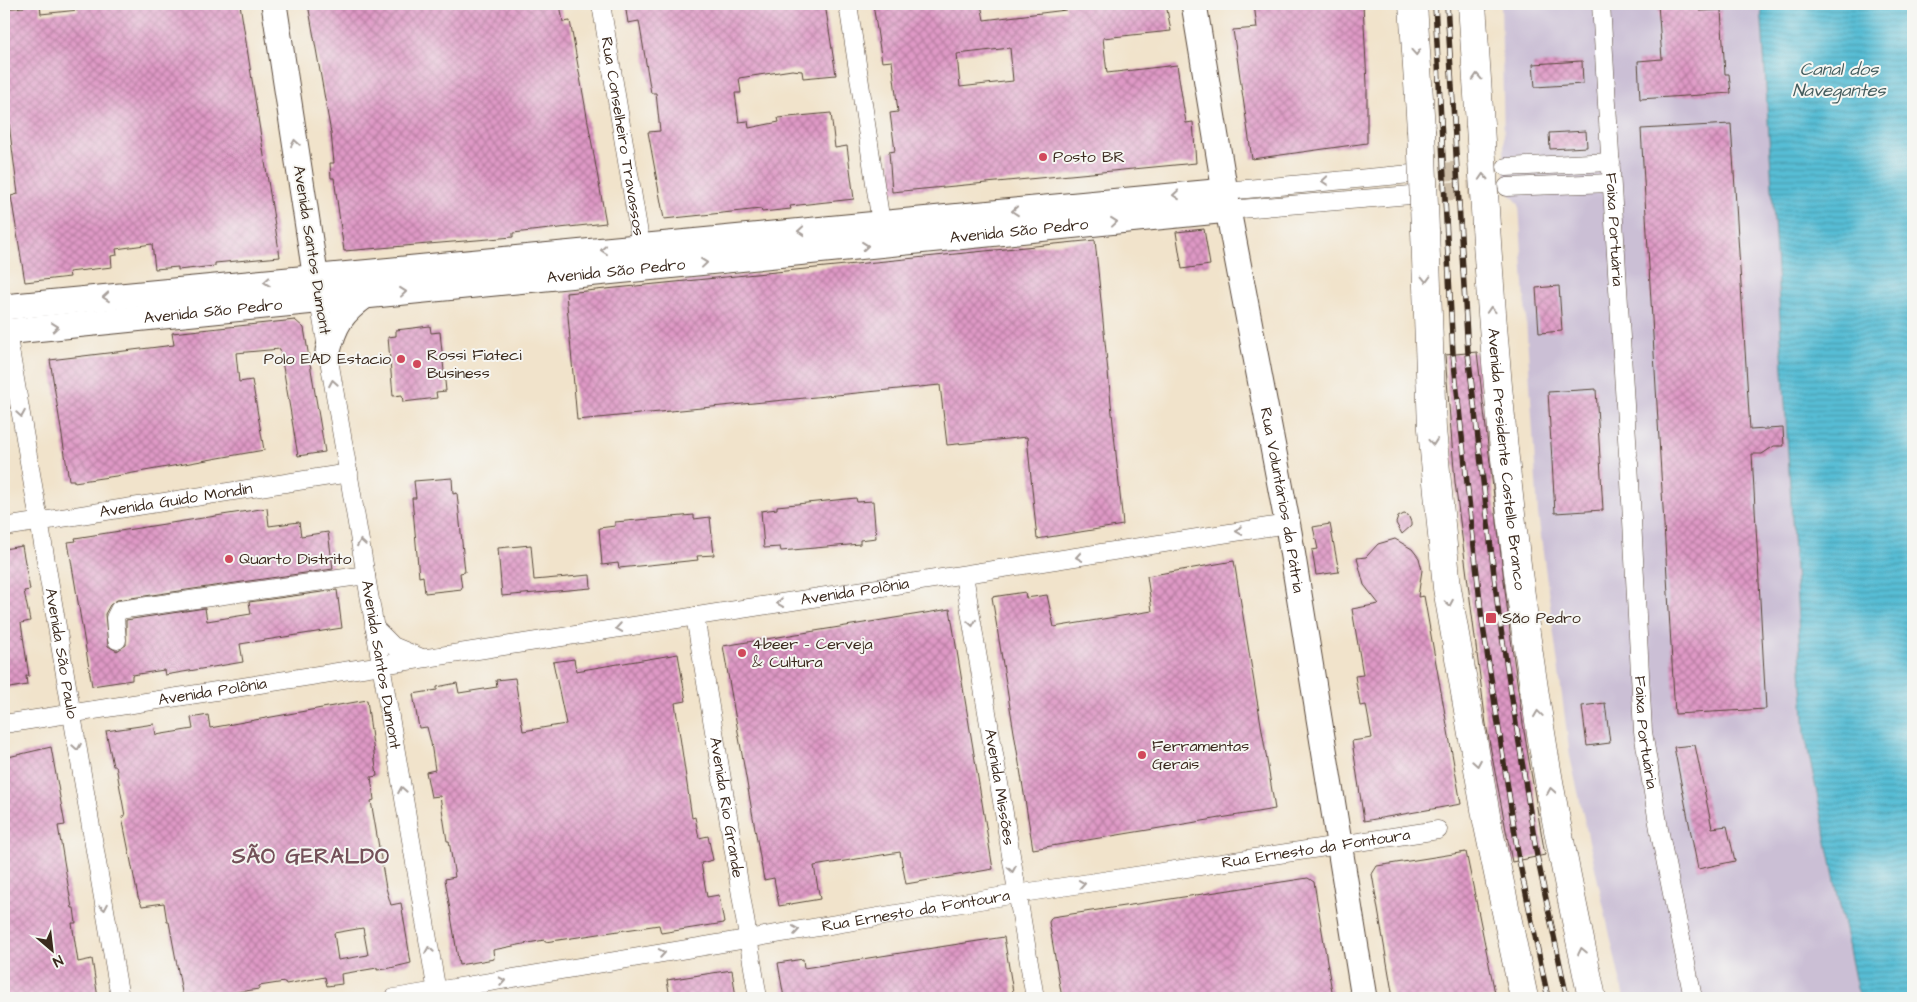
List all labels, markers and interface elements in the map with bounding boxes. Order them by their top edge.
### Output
street label: Rua Conselheiro Travassos [596,35,650,237]
one-way arrow [1410,49,1421,57]
water label: Canal dos Navegantes [1792,57,1886,104]
one-way arrow [1471,72,1482,80]
one-way arrow [291,138,301,147]
place label: Posto BR [1053,146,1125,168]
marker: Posto BR [1037,151,1049,163]
street label: Avenida Santos Dumont [288,164,336,337]
street label: Faixa Portuária [1600,172,1629,287]
one-way arrow [1477,173,1488,181]
one-way arrow [1321,176,1329,187]
one-way arrow [1172,190,1180,201]
one-way arrow [1010,205,1018,216]
street label: Avenida São Pedro [949,213,1089,249]
one-way arrow [1110,216,1118,227]
one-way arrow [796,225,804,236]
one-way arrow [862,241,870,252]
one-way arrow [600,244,608,255]
street label: Avenida São Pedro [546,253,686,289]
one-way arrow [700,257,708,268]
one-way arrow [1421,275,1432,283]
one-way arrow [263,276,271,287]
one-way arrow [399,287,407,298]
one-way arrow [101,291,109,302]
street label: Avenida São Pedro [143,293,283,329]
one-way arrow [1485,305,1496,313]
one-way arrow [51,322,59,333]
street label: Avenida Presidente Castello Branco [1482,327,1531,591]
place label: Rossi Fiateci Business [427,344,522,384]
place label: Polo EAD Estacio [264,348,391,370]
marker: Polo EAD Estacio [395,353,407,365]
marker: Rossi Fiateci Business [411,358,423,370]
one-way arrow [329,379,339,388]
street label: Rua Voluntários da Pátria [1255,406,1310,594]
one-way arrow [15,410,25,419]
one-way arrow [1428,438,1439,446]
street label: Avenida Guido Mondin [98,477,254,523]
one-way arrow [1235,526,1244,536]
one-way arrow [356,539,366,548]
place label: Quarto Distrito [239,548,351,570]
one-way arrow [1074,551,1083,561]
marker: Quarto Distrito [223,553,235,565]
street label: Avenida Polônia [799,572,911,611]
street label: Avenida Santos Dumont [356,579,406,751]
street label: Avenida São Paulo [40,586,83,720]
one-way arrow [775,598,784,608]
one-way arrow [1444,599,1454,608]
place label: São Pedro [1502,607,1581,629]
marker: São Pedro [1484,611,1498,625]
one-way arrow [966,618,976,627]
one-way arrow [615,623,624,633]
place label: 4beer - Cerveja & Cultura [752,633,873,673]
marker: 4beer - Cerveja & Cultura [736,647,748,659]
street label: Avenida Polônia [157,672,268,711]
street label: Faixa Portuária [1629,675,1663,791]
one-way arrow [1534,710,1544,719]
street label: Avenida Missões [979,727,1020,847]
street label: Avenida Rio Grande [704,735,749,880]
place label: Ferramentas Gerais [1152,735,1249,775]
one-way arrow [72,743,82,752]
marker: Ferramentas Gerais [1136,749,1148,761]
one-way arrow [1471,759,1481,768]
one-way arrow [398,786,408,794]
one-way arrow [1546,787,1556,796]
street label: Rua Ernesto da Fontoura [1220,823,1412,874]
district label: SÃO GERALDO [231,842,390,871]
one-way arrow [1007,865,1017,874]
one-way arrow [1078,879,1086,889]
street label: Rua Ernesto da Fontoura [820,884,1011,937]
one-way arrow [99,903,109,912]
north arrow [28,924,78,974]
one-way arrow [792,926,801,936]
one-way arrow [425,946,435,955]
one-way arrow [1578,946,1588,955]
one-way arrow [658,949,666,959]
text: N [49,950,66,972]
one-way arrow [497,976,506,986]

